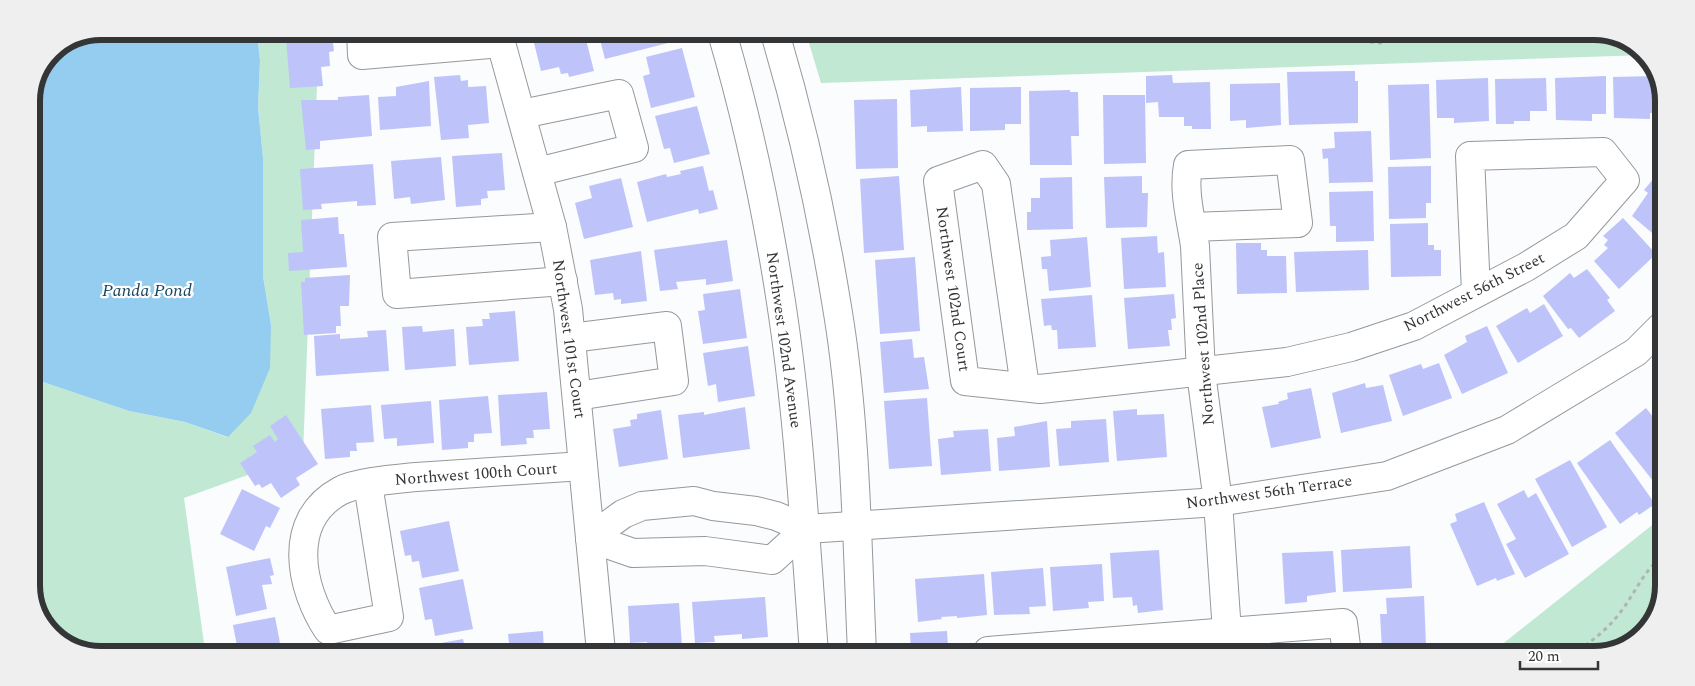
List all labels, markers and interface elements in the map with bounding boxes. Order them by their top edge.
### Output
street label: Northwest 102nd Court [930,205,977,373]
street label: Northwest 56th Street [1399,246,1549,338]
street label: Northwest 102nd Avenue [760,250,808,430]
street label: Northwest 101st Court [546,258,592,420]
street label: Northwest 102nd Place [1185,262,1221,426]
water label: Panda Pond [102,277,192,304]
street label: Northwest 100th Court [394,456,558,492]
street label: Northwest 56th Terrace [1184,468,1354,516]
scale bar [1520,638,1598,670]
text: 20 m [1528,645,1560,668]

